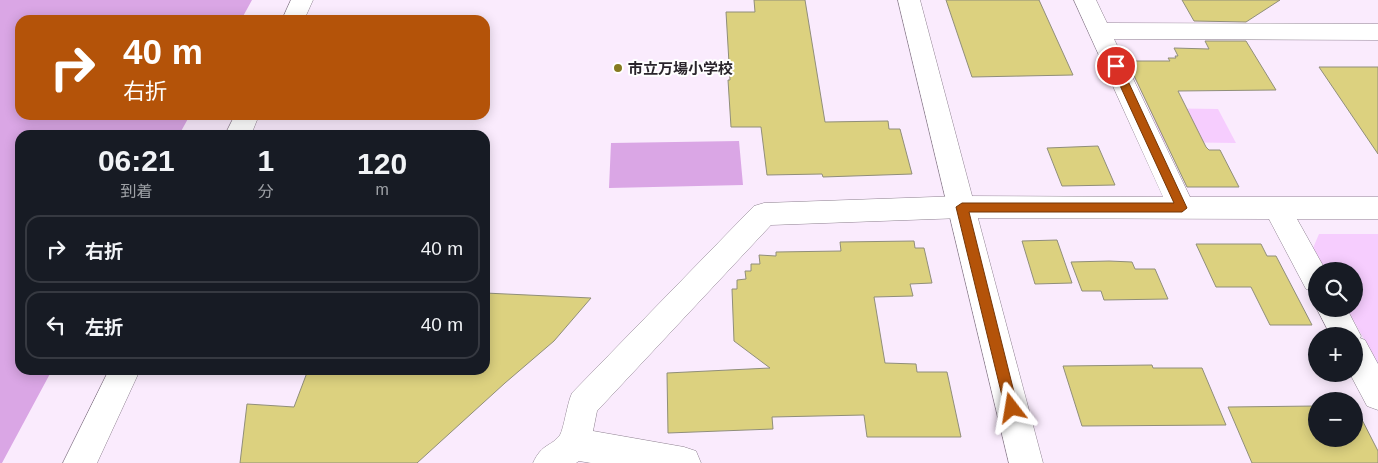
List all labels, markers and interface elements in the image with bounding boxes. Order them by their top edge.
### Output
text: 40 m [123,32,203,71]
icon: right [40,35,105,100]
pin [1095,45,1137,87]
icon: arrive [1102,52,1130,80]
place label: 市立万場小学校 [628,60,733,77]
marker: 市立万場小学校 [612,62,624,74]
text: 右折 [123,79,167,104]
text: 06:21 [98,144,175,177]
text: 1 [257,144,274,177]
text: 120 [357,147,407,180]
text: m [375,181,389,198]
text: 到着 [120,183,152,200]
text: 分 [258,183,274,200]
icon: right [42,235,70,263]
text: 40 m [421,238,463,259]
text: 右折 [85,241,123,262]
map controls [1308,262,1363,447]
button: search [1308,262,1363,317]
icon: left [42,311,70,339]
text: 40 m [421,314,463,335]
text: 左折 [85,317,123,338]
button: + [1308,327,1363,382]
position arrow [985,381,1037,433]
button: − [1308,392,1363,447]

